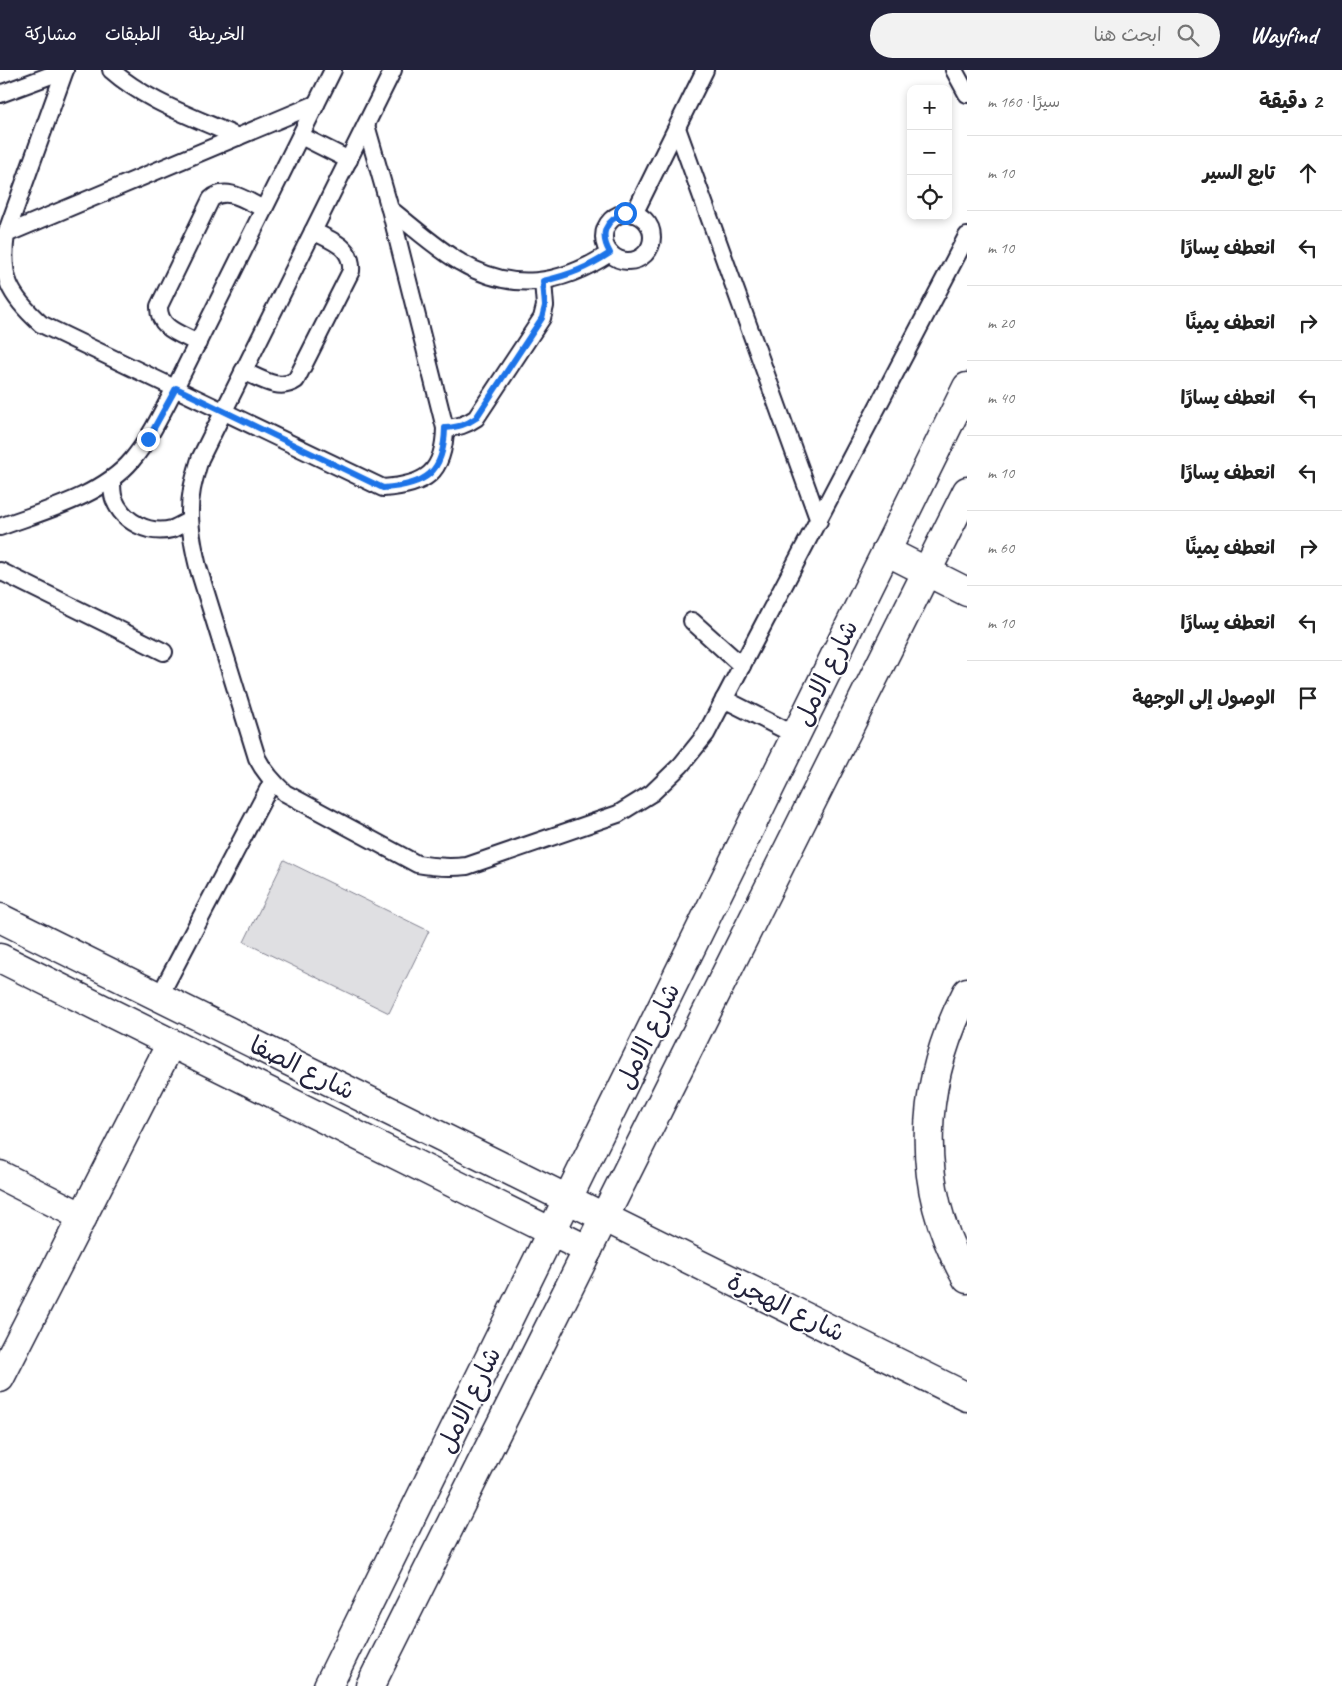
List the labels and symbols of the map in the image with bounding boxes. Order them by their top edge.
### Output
route start [614,202,637,225]
route end [137,428,160,451]
street label: شارع الامل [787,615,866,732]
street label: شارع الامل [609,978,688,1095]
street label: شارع الصفا [244,1029,360,1108]
street label: شارع الهجرة [722,1265,850,1350]
street label: شارع الامل [430,1342,509,1459]

